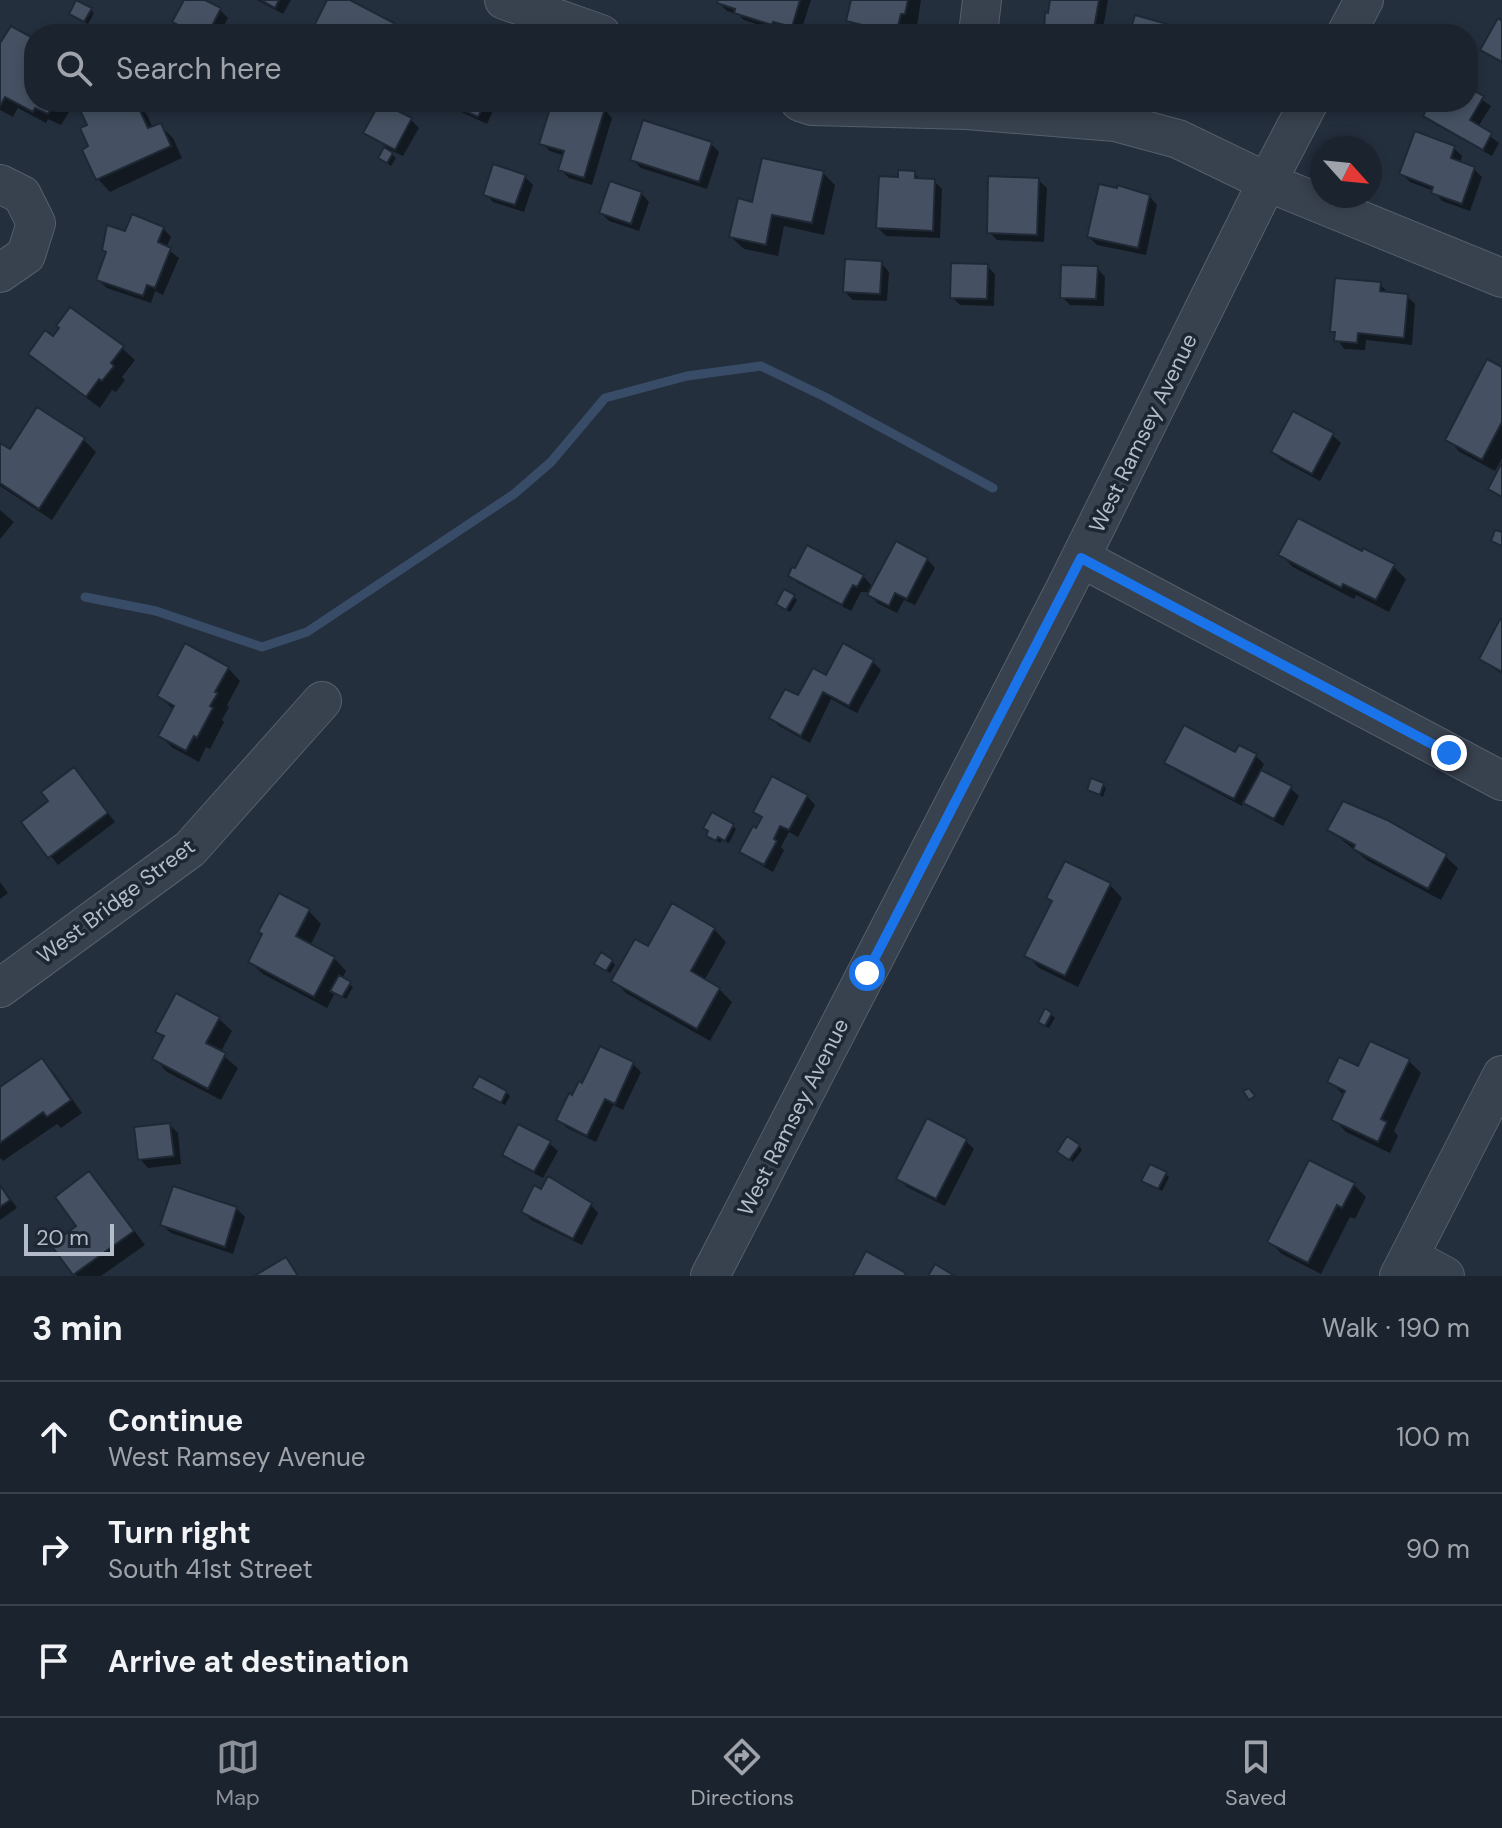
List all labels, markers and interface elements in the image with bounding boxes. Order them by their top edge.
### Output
search box [24,24,1478,112]
icon: search [52,46,96,90]
text: Search here [116,49,282,88]
north arrow [1310,136,1382,208]
street label: West Ramsey Avenue [1082,329,1204,537]
route end [1431,735,1467,771]
street label: West Bridge Street [31,832,201,970]
route start [849,955,885,991]
street label: West Ramsey Avenue [731,1013,855,1221]
scale bar [24,1220,114,1256]
text: 20 m [36,1223,89,1252]
text: 3 min [32,1306,123,1351]
text: Walk · 190 m [1322,1311,1470,1345]
text: Continue [108,1401,243,1440]
icon: ahead [32,1415,76,1459]
text: 100 m [1396,1420,1470,1454]
text: West Ramsey Avenue [108,1440,366,1474]
text: Turn right [108,1513,251,1552]
icon: right [32,1527,76,1571]
text: 90 m [1406,1532,1470,1566]
text: South 41st Street [108,1552,313,1586]
icon: arrive [32,1639,76,1683]
text: Arrive at destination [108,1642,409,1681]
tab: Map [215,1735,260,1812]
tab: Directions [691,1735,794,1812]
tab: Saved [1225,1735,1287,1812]

